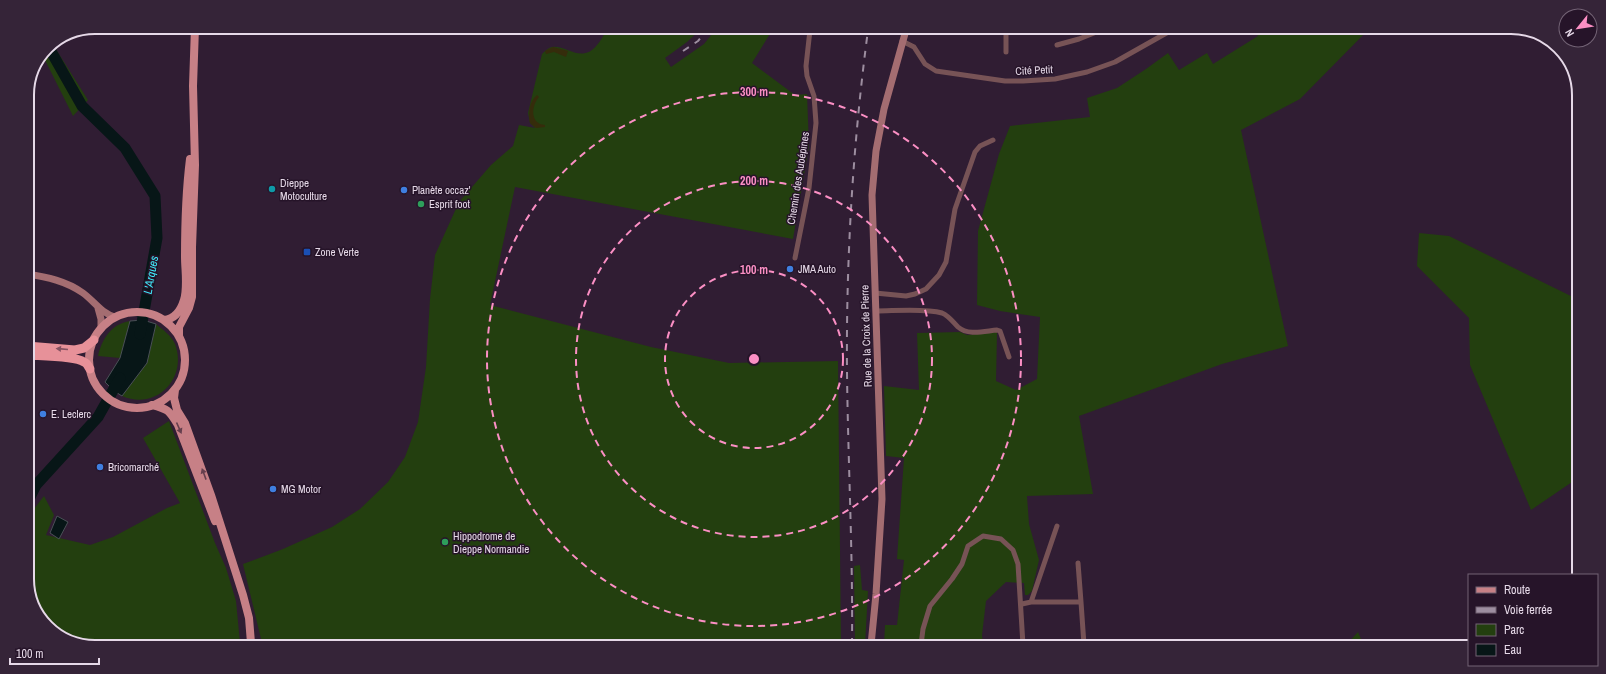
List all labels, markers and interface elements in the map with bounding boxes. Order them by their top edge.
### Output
north arrow [1558,8,1598,48]
text: N [1562,27,1577,39]
street label: Cité Petit [1015,62,1054,78]
text: 300 m [740,84,768,100]
street label: Chemin des Aubépines [784,130,812,225]
text: 200 m [740,173,768,189]
place label: Dieppe Motoculture [280,176,327,203]
place label: Planète occaz' [412,183,471,197]
marker: Dieppe Motoculture [267,184,277,194]
marker: Planète occaz' [399,185,409,195]
place label: Esprit foot [429,197,471,211]
marker: Esprit foot [416,199,426,209]
place label: Zone Verte [315,245,359,259]
marker: Zone Verte [302,247,312,257]
water label: L'Arques [140,255,162,295]
text: 100 m [740,262,768,278]
place label: JMA Auto [798,262,836,276]
marker: JMA Auto [785,264,795,274]
street label: Rue de la Croix de Pierre [857,285,875,387]
one-way arrow [56,345,68,352]
centre of rings [747,352,761,366]
place label: E. Leclerc [51,407,92,421]
marker: E. Leclerc [38,409,48,419]
one-way arrow [176,423,182,434]
place label: Bricomarché [108,460,159,474]
marker: Bricomarché [95,462,105,472]
one-way arrow [200,468,206,480]
place label: MG Motor [281,482,321,496]
marker: MG Motor [268,484,278,494]
place label: Hippodrome de Dieppe Normandie [453,529,529,556]
marker: Hippodrome de Dieppe Normandie [440,537,450,547]
legend [1468,574,1598,666]
text: Route [1504,582,1530,598]
text: Voie ferrée [1504,602,1552,618]
text: Parc [1504,622,1524,638]
scale bar [10,640,99,666]
text: Eau [1504,642,1522,658]
text: 100 m [16,646,43,662]

